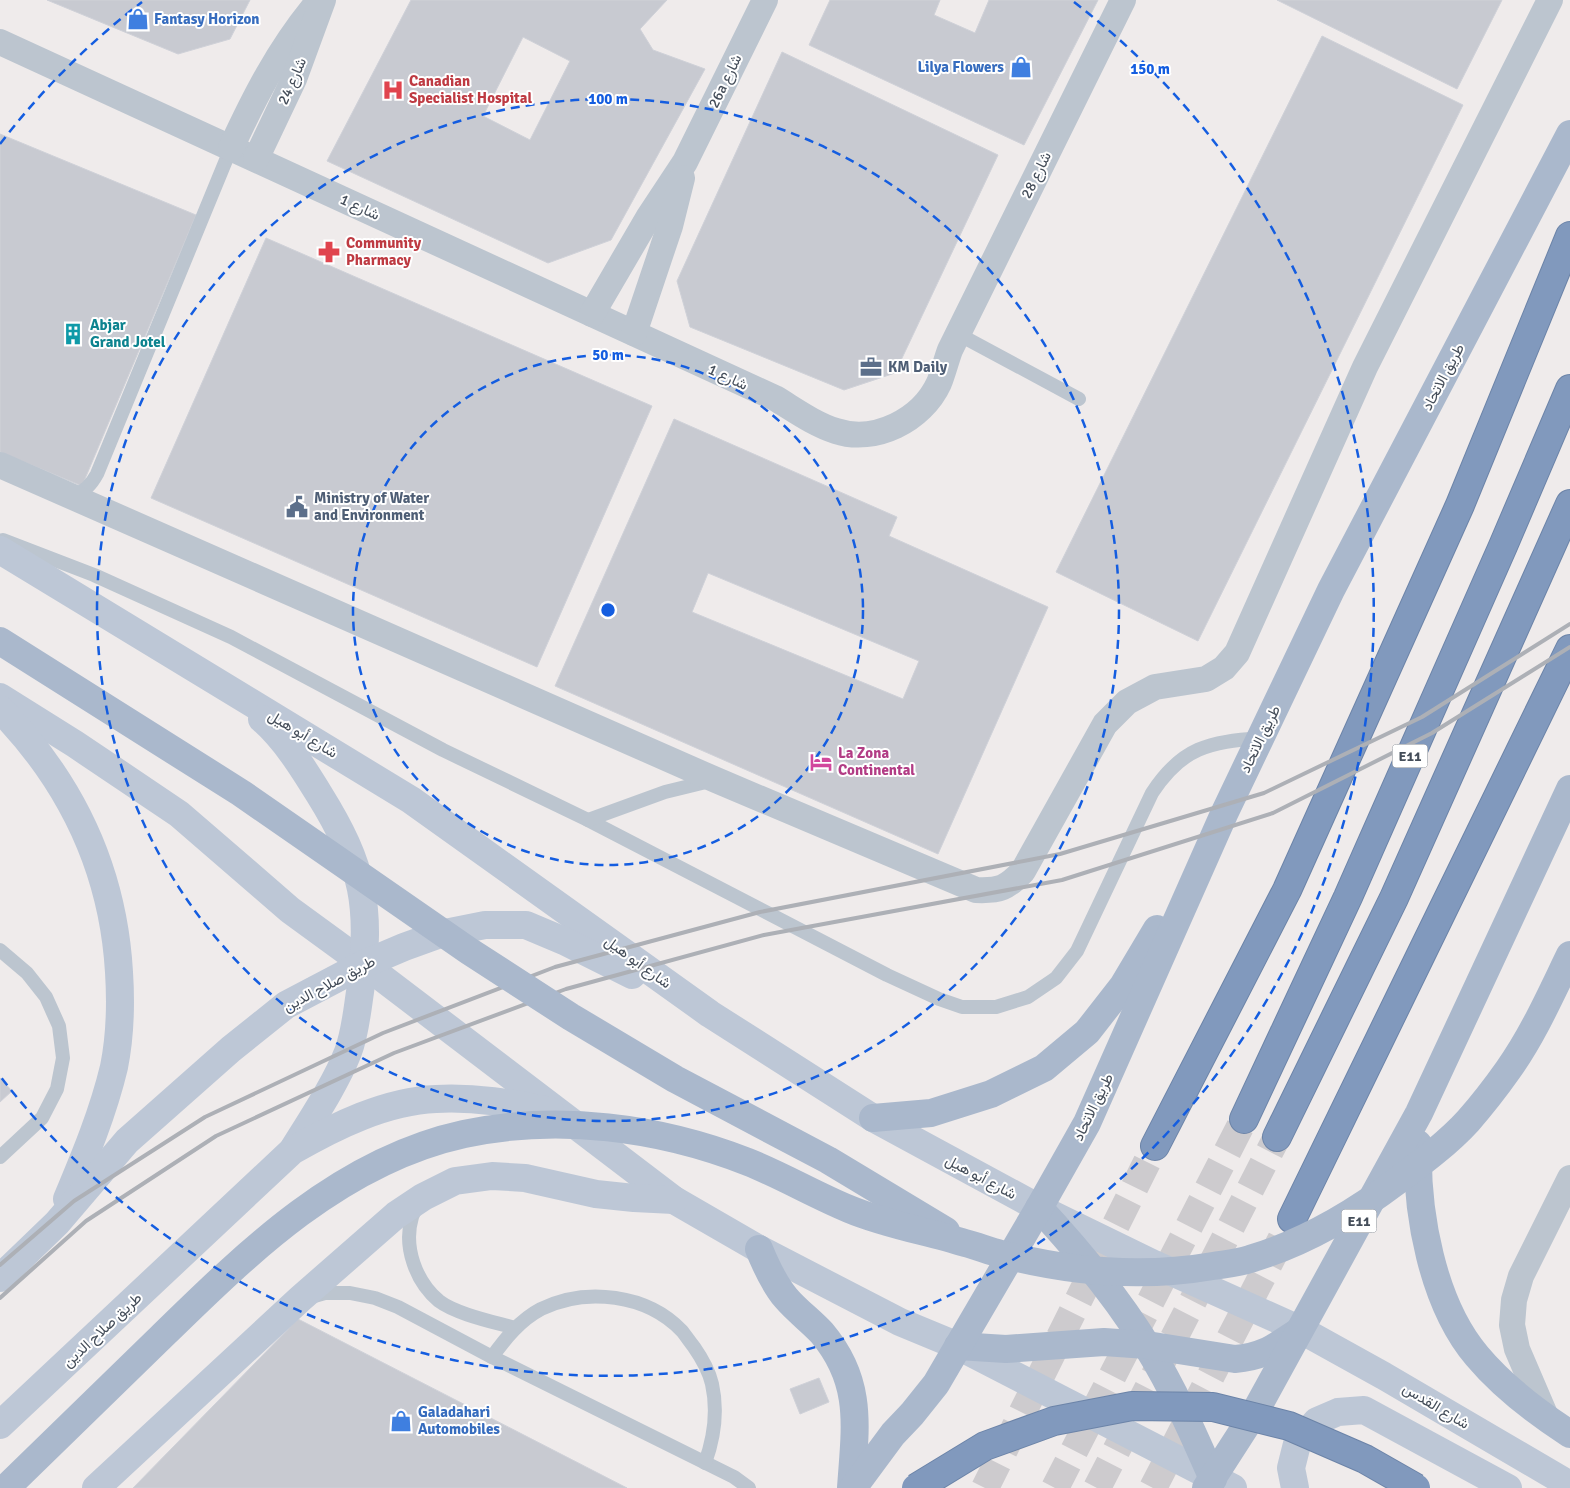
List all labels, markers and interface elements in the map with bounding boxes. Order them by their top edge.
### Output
shop icon: Fantasy Horizon [125,6,151,32]
place label: Fantasy Horizon [154,10,260,28]
street label: 26a شارع [704,51,748,112]
street label: شارع 24 [274,54,312,108]
shop icon: Lilya Flowers [1008,54,1034,80]
place label: Lilya Flowers [917,58,1004,76]
text: 150 m [1130,60,1170,78]
place label: Canadian Specialist Hospital [409,72,532,107]
hospital icon: Canadian Specialist Hospital [380,77,406,103]
text: 100 m [588,90,628,108]
street label: شارع 28 [1017,149,1057,202]
street label: شارع 1 [337,190,383,226]
place label: Community Pharmacy [346,234,422,269]
pharmacy icon: Community Pharmacy [316,239,342,265]
place label: Abjar Grand Jotel [90,316,166,351]
building icon: Abjar Grand Jotel [60,321,86,347]
street label: طريق الاتحاد [1418,340,1469,414]
text: 50 m [592,346,624,364]
office icon: KM Daily [858,354,884,380]
place label: KM Daily [888,358,948,376]
street label: شارع 1 [705,360,751,396]
place label: Ministry of Water and Environment [314,489,429,524]
public building icon: Ministry of Water and Environment [284,494,310,520]
centre of rings [599,601,617,619]
street label: طريق الاتحاد [1236,702,1285,776]
street label: شارع أبو هيل [264,706,341,764]
place label: La Zona Continental [838,744,915,779]
road number: E11 [1392,744,1428,768]
hotel icon: La Zona Continental [808,749,834,775]
street label: شارع أبو هيل [600,932,675,994]
street label: طريق صلاح الدين [280,952,379,1018]
street label: طريق الاتحاد [1069,1070,1118,1144]
street label: شارع أبو هيل [941,1151,1020,1205]
road number: E11 [1342,1210,1376,1232]
street label: طريق صلاح الدين [59,1289,147,1373]
street label: شارع القدس [1398,1379,1473,1435]
place label: Galadahari Automobiles [418,1403,500,1438]
shop icon: Galadahari Automobiles [388,1408,414,1434]

